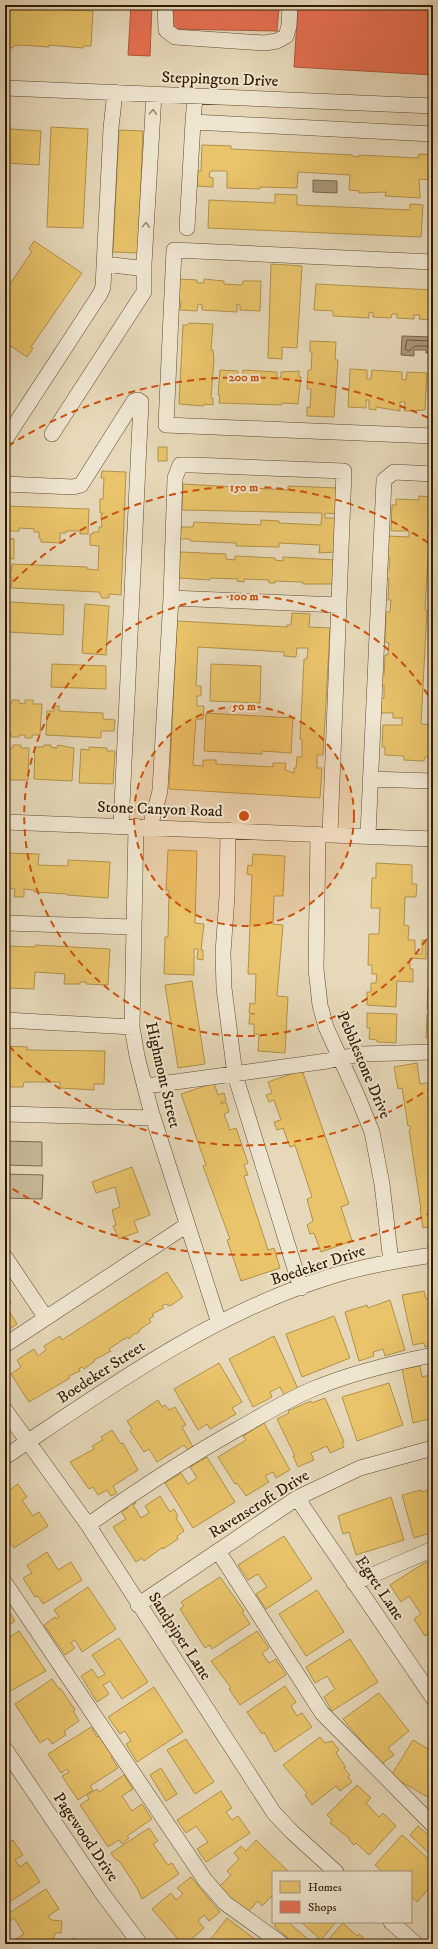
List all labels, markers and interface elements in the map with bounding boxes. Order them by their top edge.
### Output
street label: Steppington Drive [161,67,279,91]
one-way arrow [149,109,158,115]
one-way arrow [142,222,151,228]
text: 200 m [229,370,259,385]
text: 150 m [230,480,258,495]
text: 100 m [230,589,258,604]
text: 50 m [231,699,256,714]
street label: Stone Canyon Road [97,797,223,821]
centre of rings [237,809,251,823]
street label: Pebblestone Drive [332,1009,396,1122]
street label: Highmont Street [141,1020,185,1130]
street label: Boedeker Drive [268,1240,368,1290]
street label: Boedeker Street [53,1336,149,1408]
street label: Ravenscroft Drive [205,1465,313,1543]
street label: Egret Lane [351,1552,409,1624]
street label: Sandpiper Lane [144,1588,216,1684]
street label: Pagewood Drive [49,1789,123,1886]
legend [272,1871,412,1923]
text: Homes [308,1880,342,1895]
text: Shops [308,1900,336,1915]

